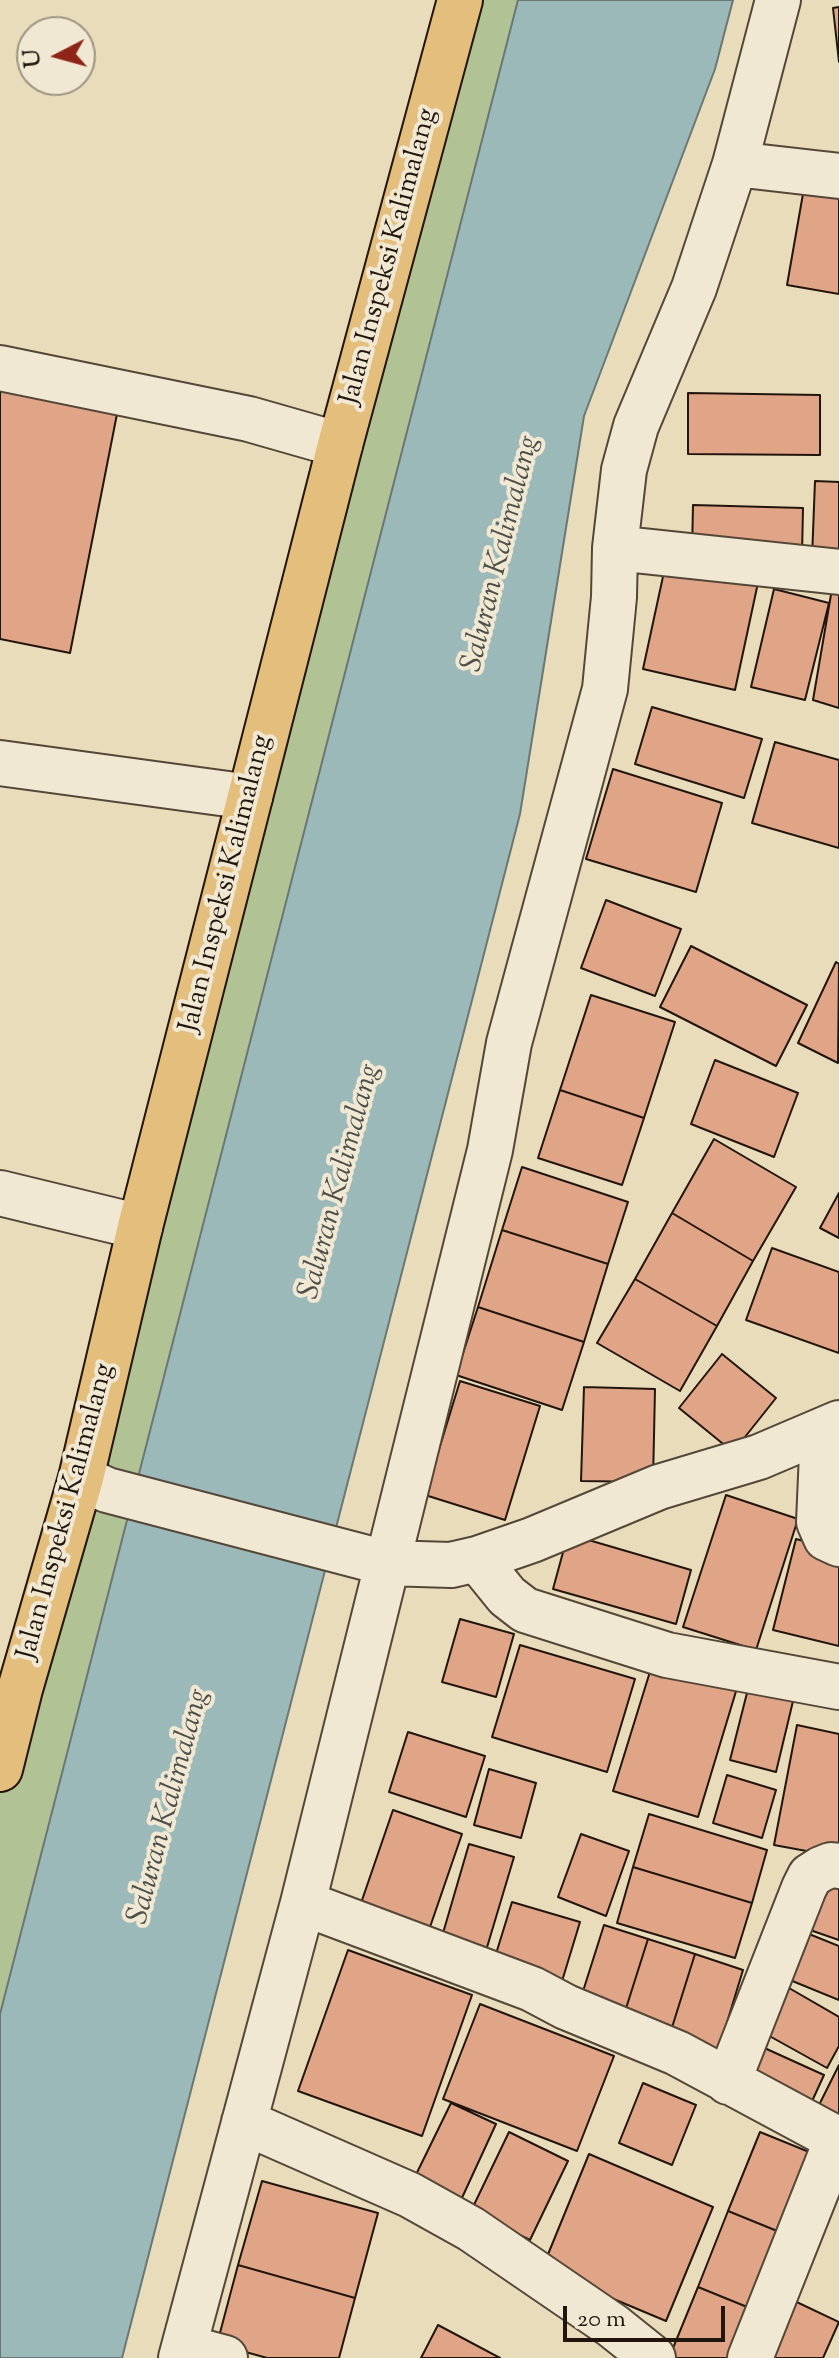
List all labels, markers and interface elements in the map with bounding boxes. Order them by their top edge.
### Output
north arrow [16,16,96,96]
text: U [17,48,51,69]
street label: Jalan Inspeksi Kalimalang [335,105,447,409]
water label: Saluran Kalimalang [456,432,550,676]
street label: Jalan Inspeksi Kalimalang [175,732,281,1036]
water label: Saluran Kalimalang [293,1060,391,1304]
street label: Jalan Inspeksi Kalimalang [12,1360,124,1664]
water label: Saluran Kalimalang [122,1685,220,1929]
scale bar [567,2290,729,2340]
text: 20 m [577,2303,626,2337]

